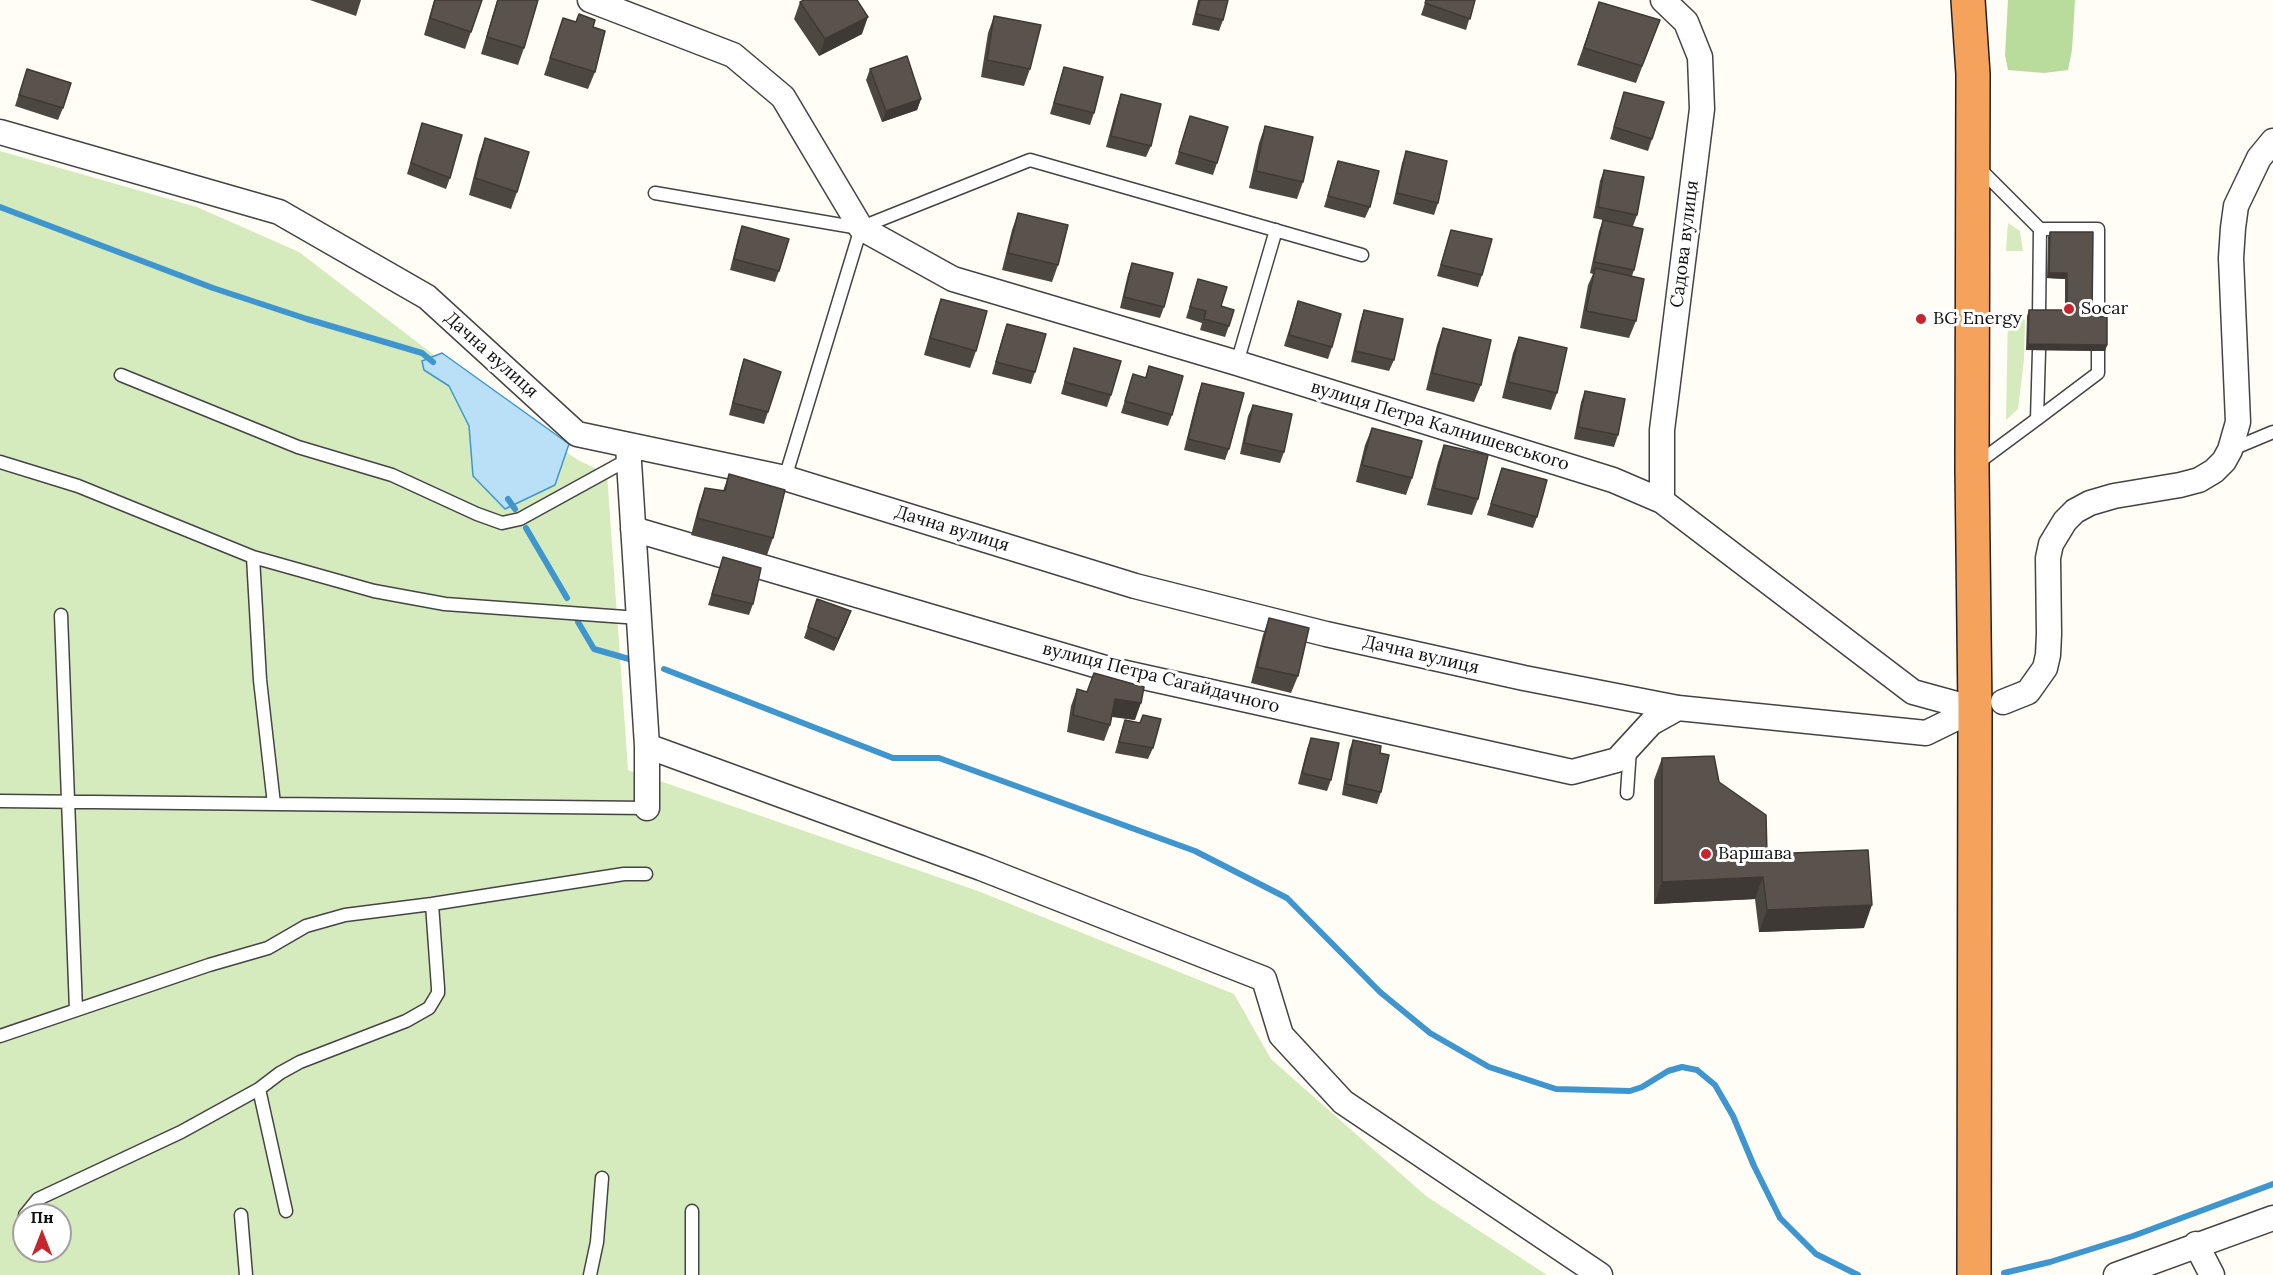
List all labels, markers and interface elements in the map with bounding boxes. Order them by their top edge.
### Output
street label: Садова вулиця [1666,179,1704,309]
place label: Socar [2081,298,2128,320]
marker: Socar [2062,302,2076,316]
street label: Дачна вулиця [440,307,542,403]
place label: BG Energy [1933,308,2022,330]
marker: BG Energy [1914,312,1928,326]
street label: вулиця Петра Калнишевського [1308,376,1572,476]
street label: Дачна вулиця [892,501,1012,557]
street label: Дачна вулиця [1361,631,1481,679]
street label: вулиця Петра Сагайдачного [1040,638,1282,718]
place label: Варшава [1718,843,1792,865]
marker: Варшава [1699,847,1713,861]
north arrow [12,1203,72,1263]
text: Пн [30,1207,54,1227]

